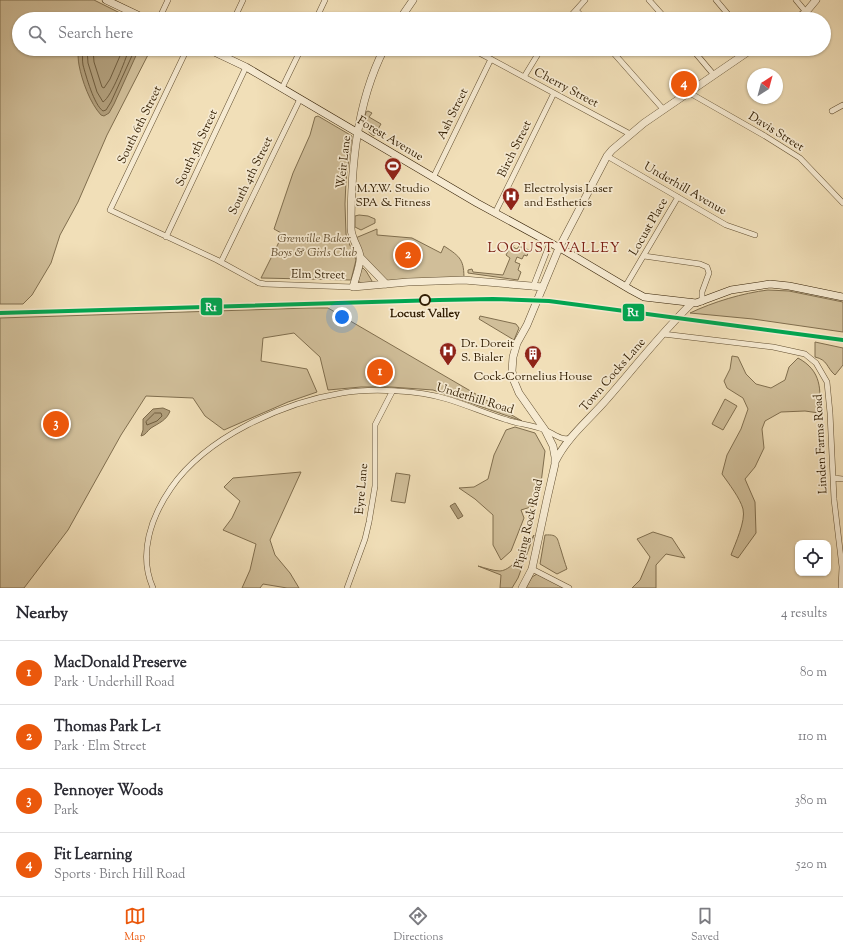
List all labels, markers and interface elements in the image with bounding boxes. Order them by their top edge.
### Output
search box [12,12,831,56]
icon: search [26,23,48,45]
text: Search here [58,24,133,45]
street label: Cherry Street [531,63,601,113]
north arrow [747,68,783,104]
pin: 4 [671,69,697,99]
street label: South 6th Street [113,83,167,167]
street label: Ash Street [433,85,473,143]
street label: South 5th Street [171,107,223,189]
street label: Davis Street [745,108,807,156]
street label: Forest Avenue [353,112,427,166]
street label: Birch Street [493,117,537,181]
street label: South 4th Street [224,134,278,218]
street label: Weir Lane [332,134,356,190]
sports icon: M.Y.W. Studio SPA & Fitness [383,156,403,181]
street label: Underhill Avenue [640,158,730,220]
place label: M.Y.W. Studio SPA & Fitness [356,180,431,212]
place label: Electrolysis Laser and Esthetics [524,180,613,212]
hospital icon: Electrolysis Laser and Esthetics [501,186,521,211]
street label: Locust Place [625,194,673,259]
park label: Grenville Baker Boys & Girls Club [271,230,358,262]
district label: LOCUST VALLEY [487,239,621,259]
pin: 2 [395,240,421,270]
street label: Elm Street [291,266,345,284]
marker: Locust Valley [419,294,431,306]
line badge: R1 [200,297,223,316]
text: R1 [204,300,217,316]
line badge: R1 [622,303,645,322]
place label: Locust Valley [389,305,460,323]
text: R1 [626,305,639,321]
your location [332,307,352,327]
street label: Town Cocks Lane [576,334,650,416]
place label: Dr. Doreit S. Bialer [461,335,514,367]
hospital icon: Dr. Doreit S. Bialer [438,341,458,366]
building icon: Cock-Cornelius House [523,344,543,369]
pin: 1 [367,357,393,387]
place label: Cock-Cornelius House [474,368,593,386]
street label: Underhill Road [434,379,516,419]
street label: Linden Farms Road [809,393,833,494]
pin: 3 [43,409,69,439]
street label: Eyre Lane [351,462,373,515]
street label: Piping Rock Road [510,477,548,571]
map controls [795,540,831,576]
button: locate [795,540,831,576]
text: Nearby [16,602,68,626]
text: 4 results [781,605,827,623]
text: MacDonald Preserve [54,653,187,674]
text: 1 [27,664,31,682]
text: 80 m [800,664,827,682]
text: Park · Underhill Road [54,674,174,692]
text: Thomas Park L-1 [54,717,161,738]
text: 2 [26,728,32,746]
text: 110 m [798,728,827,746]
text: Park · Elm Street [54,738,146,756]
text: Pennoyer Woods [54,781,163,802]
text: 3 [26,792,32,810]
text: 380 m [795,792,827,810]
text: Park [54,802,79,820]
text: Fit Learning [54,845,132,866]
text: 4 [26,856,32,874]
text: 520 m [796,856,827,874]
text: Sports · Birch Hill Road [54,866,185,884]
tab: Map [124,905,146,945]
tab: Directions [394,905,443,945]
tab: Saved [691,905,719,945]

